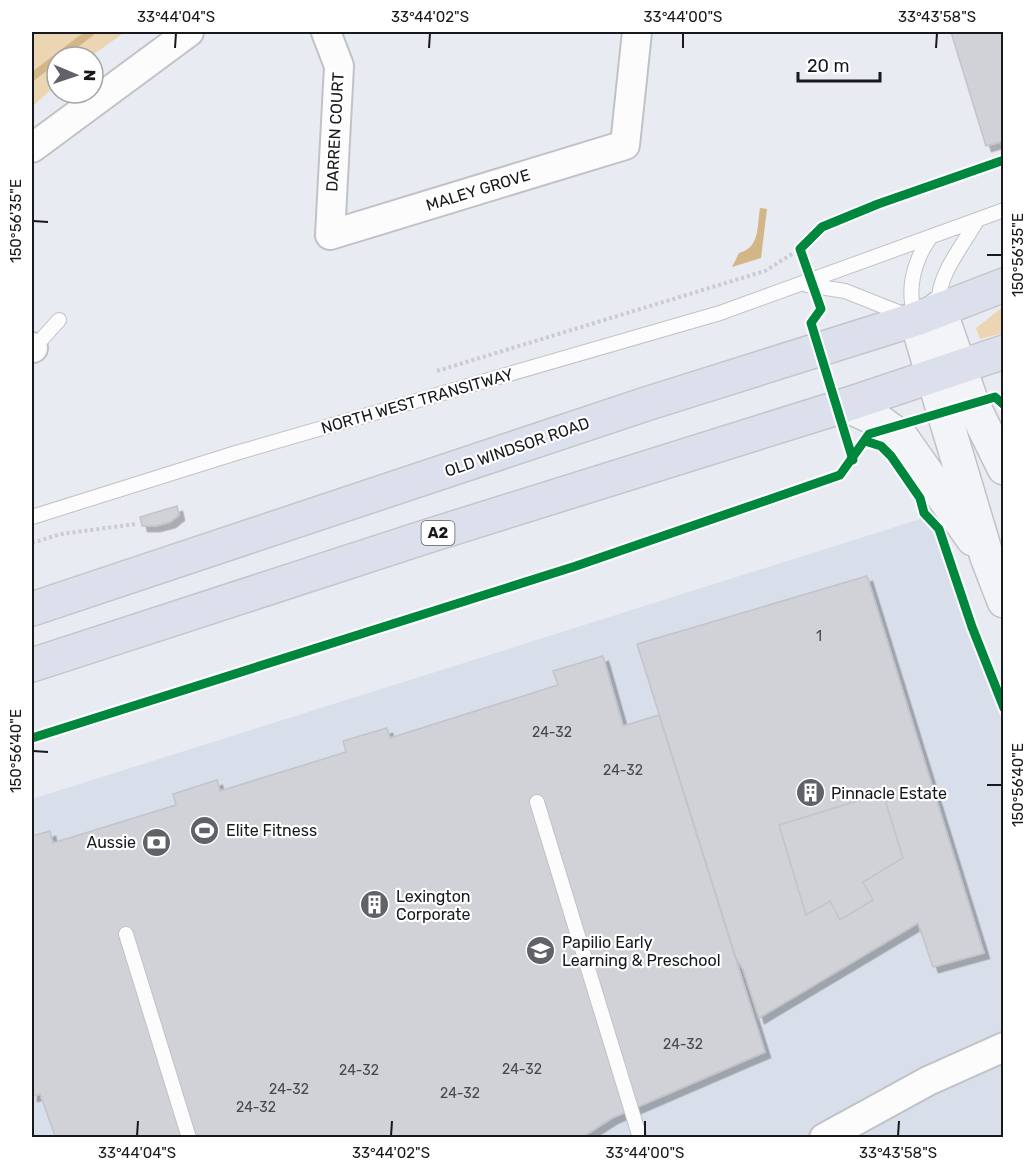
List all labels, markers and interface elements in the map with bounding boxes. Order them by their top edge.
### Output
text: 33°44'04"S [137,8,215,26]
text: 33°44'02"S [391,8,469,26]
text: 33°44'00"S [644,8,722,26]
text: 33°43'58"S [898,8,976,26]
north arrow [45,45,105,105]
scale bar [798,45,880,83]
text: 20 m [807,55,849,77]
text: N [80,69,99,82]
street label: DARREN COURT [322,72,348,192]
street label: MALEY GROVE [424,165,532,215]
text: 150°56'35"E [7,179,25,263]
text: 150°56'35"E [1009,213,1027,297]
street label: NORTH WEST TRANSITWAY [319,364,515,438]
street label: OLD WINDSOR ROAD [442,413,592,481]
road number: A2 [422,521,454,545]
house number: 1 [816,628,822,645]
text: 150°56'40"E [7,709,25,793]
house number: 24-32 [532,724,572,741]
text: 150°56'40"E [1009,743,1027,827]
house number: 24-32 [603,762,643,779]
building icon: Pinnacle Estate [794,777,826,809]
place label: Pinnacle Estate [831,784,947,803]
sports icon: Elite Fitness [189,814,221,846]
place label: Elite Fitness [226,821,317,840]
bank icon: Aussie [141,826,173,858]
place label: Aussie [87,833,136,852]
place label: Lexington Corporate [396,887,471,924]
building icon: Lexington Corporate [359,889,391,921]
place label: Papilio Early Learning & Preschool [562,933,721,970]
school or university icon: Papilio Early Learning & Preschool [525,935,557,967]
house number: 24-32 [663,1036,703,1053]
house number: 24-32 [502,1061,542,1078]
house number: 24-32 [339,1062,379,1079]
house number: 24-32 [269,1081,309,1098]
house number: 24-32 [440,1085,480,1102]
house number: 24-32 [236,1099,276,1116]
text: 33°44'04"S [98,1144,176,1162]
text: 33°44'02"S [352,1144,430,1162]
text: 33°44'00"S [606,1144,684,1162]
text: 33°43'58"S [859,1144,937,1162]

